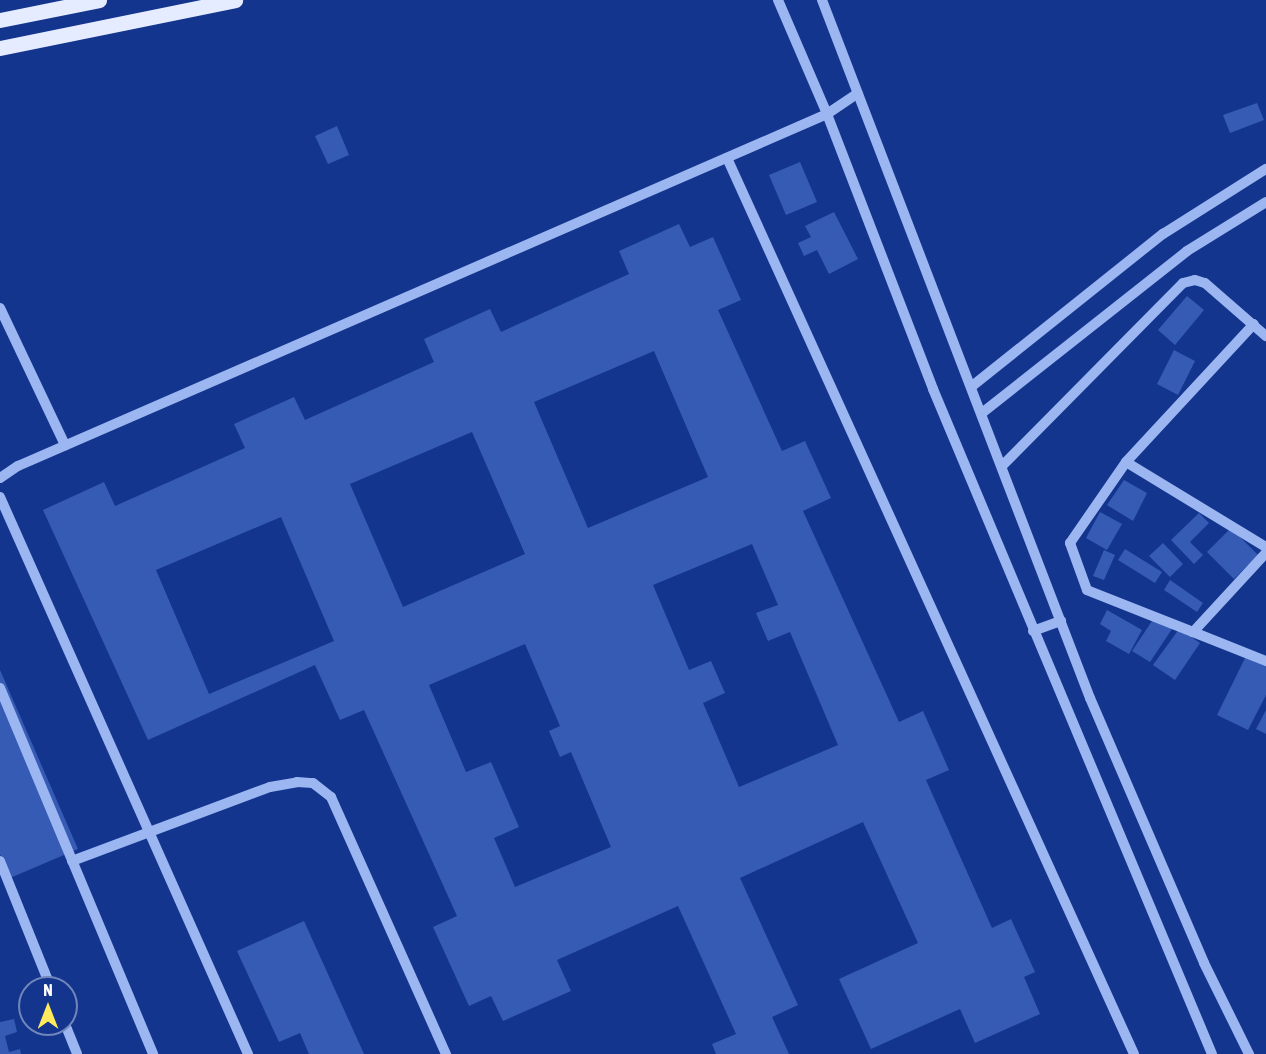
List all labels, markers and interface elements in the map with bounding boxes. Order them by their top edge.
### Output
north arrow [18,976,78,1036]
text: N [43,981,53,999]

